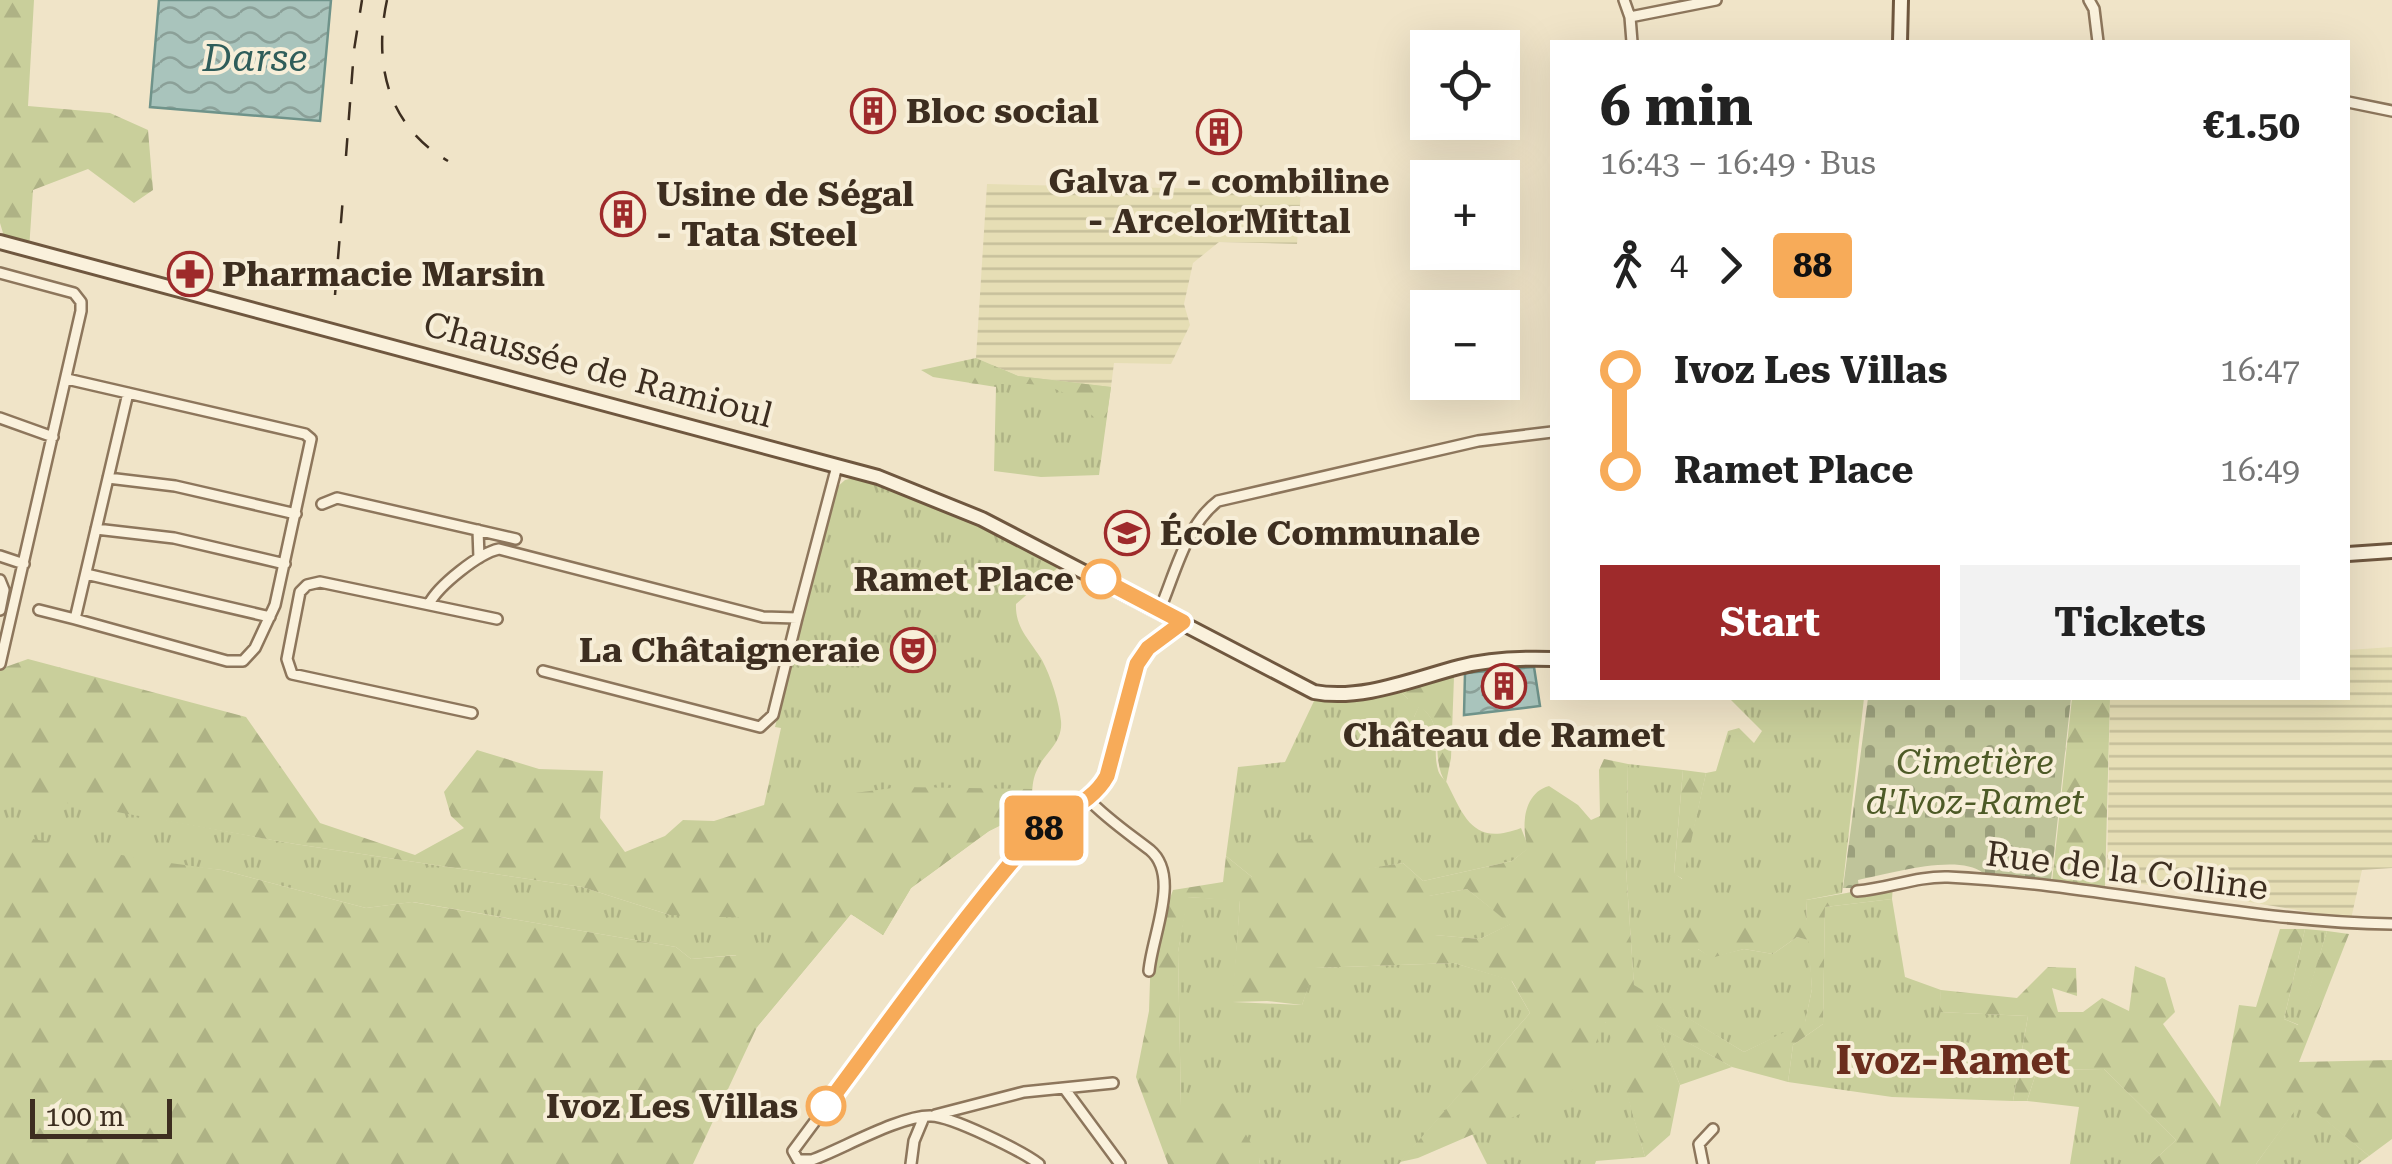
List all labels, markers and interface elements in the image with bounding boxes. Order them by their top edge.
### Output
map controls [1410,30,1520,400]
button: locate [1410,30,1520,140]
water label: Darse [202,36,307,80]
text: 6 min [1600,74,1753,138]
building icon: Bloc social [850,88,896,134]
place label: Bloc social [906,91,1099,132]
text: €1.50 [2203,103,2300,147]
building icon: Galva 7 - combiline - ArcelorMittal [1196,109,1242,155]
text: 16:43 – 16:49 · Bus [1600,144,1876,182]
button: + [1410,160,1520,270]
place label: Galva 7 - combiline - ArcelorMittal [1049,161,1389,242]
place label: Usine de Ségal - Tata Steel [656,174,914,255]
building icon: Usine de Ségal - Tata Steel [600,191,646,237]
icon: walk [1600,238,1655,293]
icon: forward [1703,238,1758,293]
text: 88 [1793,245,1832,286]
text: 4 [1670,246,1688,284]
pharmacy icon: Pharmacie Marsin [167,251,213,297]
place label: Pharmacie Marsin [222,254,545,295]
button: − [1410,290,1520,400]
street label: Chaussée de Ramioul [419,304,777,436]
text: Ivoz Les Villas [1674,348,1948,392]
text: 16:47 [2220,351,2300,389]
text: Ramet Place [1674,448,1913,492]
text: 16:49 [2220,451,2300,489]
school or university icon: École Communale [1104,510,1150,556]
place label: École Communale [1160,512,1480,554]
place label: Ramet Place [853,559,1074,600]
marker: Ramet Place [1082,560,1120,598]
button: Start [1600,565,1940,680]
button: Tickets [1960,565,2300,680]
theatre icon: La Châtaigneraie [890,627,936,673]
place label: La Châtaigneraie [579,630,880,671]
building icon: Château de Ramet [1481,663,1527,709]
place label: Château de Ramet [1343,715,1665,756]
park label: Cimetière d'Ivoz-Ramet [1866,742,2084,823]
line badge: 88 [999,796,1089,860]
text: 88 [1024,808,1064,849]
street label: Rue de la Colline [1984,833,2270,909]
district label: Ivoz-Ramet [1836,1037,2070,1084]
place label: Ivoz Les Villas [546,1086,798,1127]
marker: Ivoz Les Villas [807,1087,845,1125]
scale bar [30,1094,172,1138]
text: 100 m [45,1100,125,1133]

